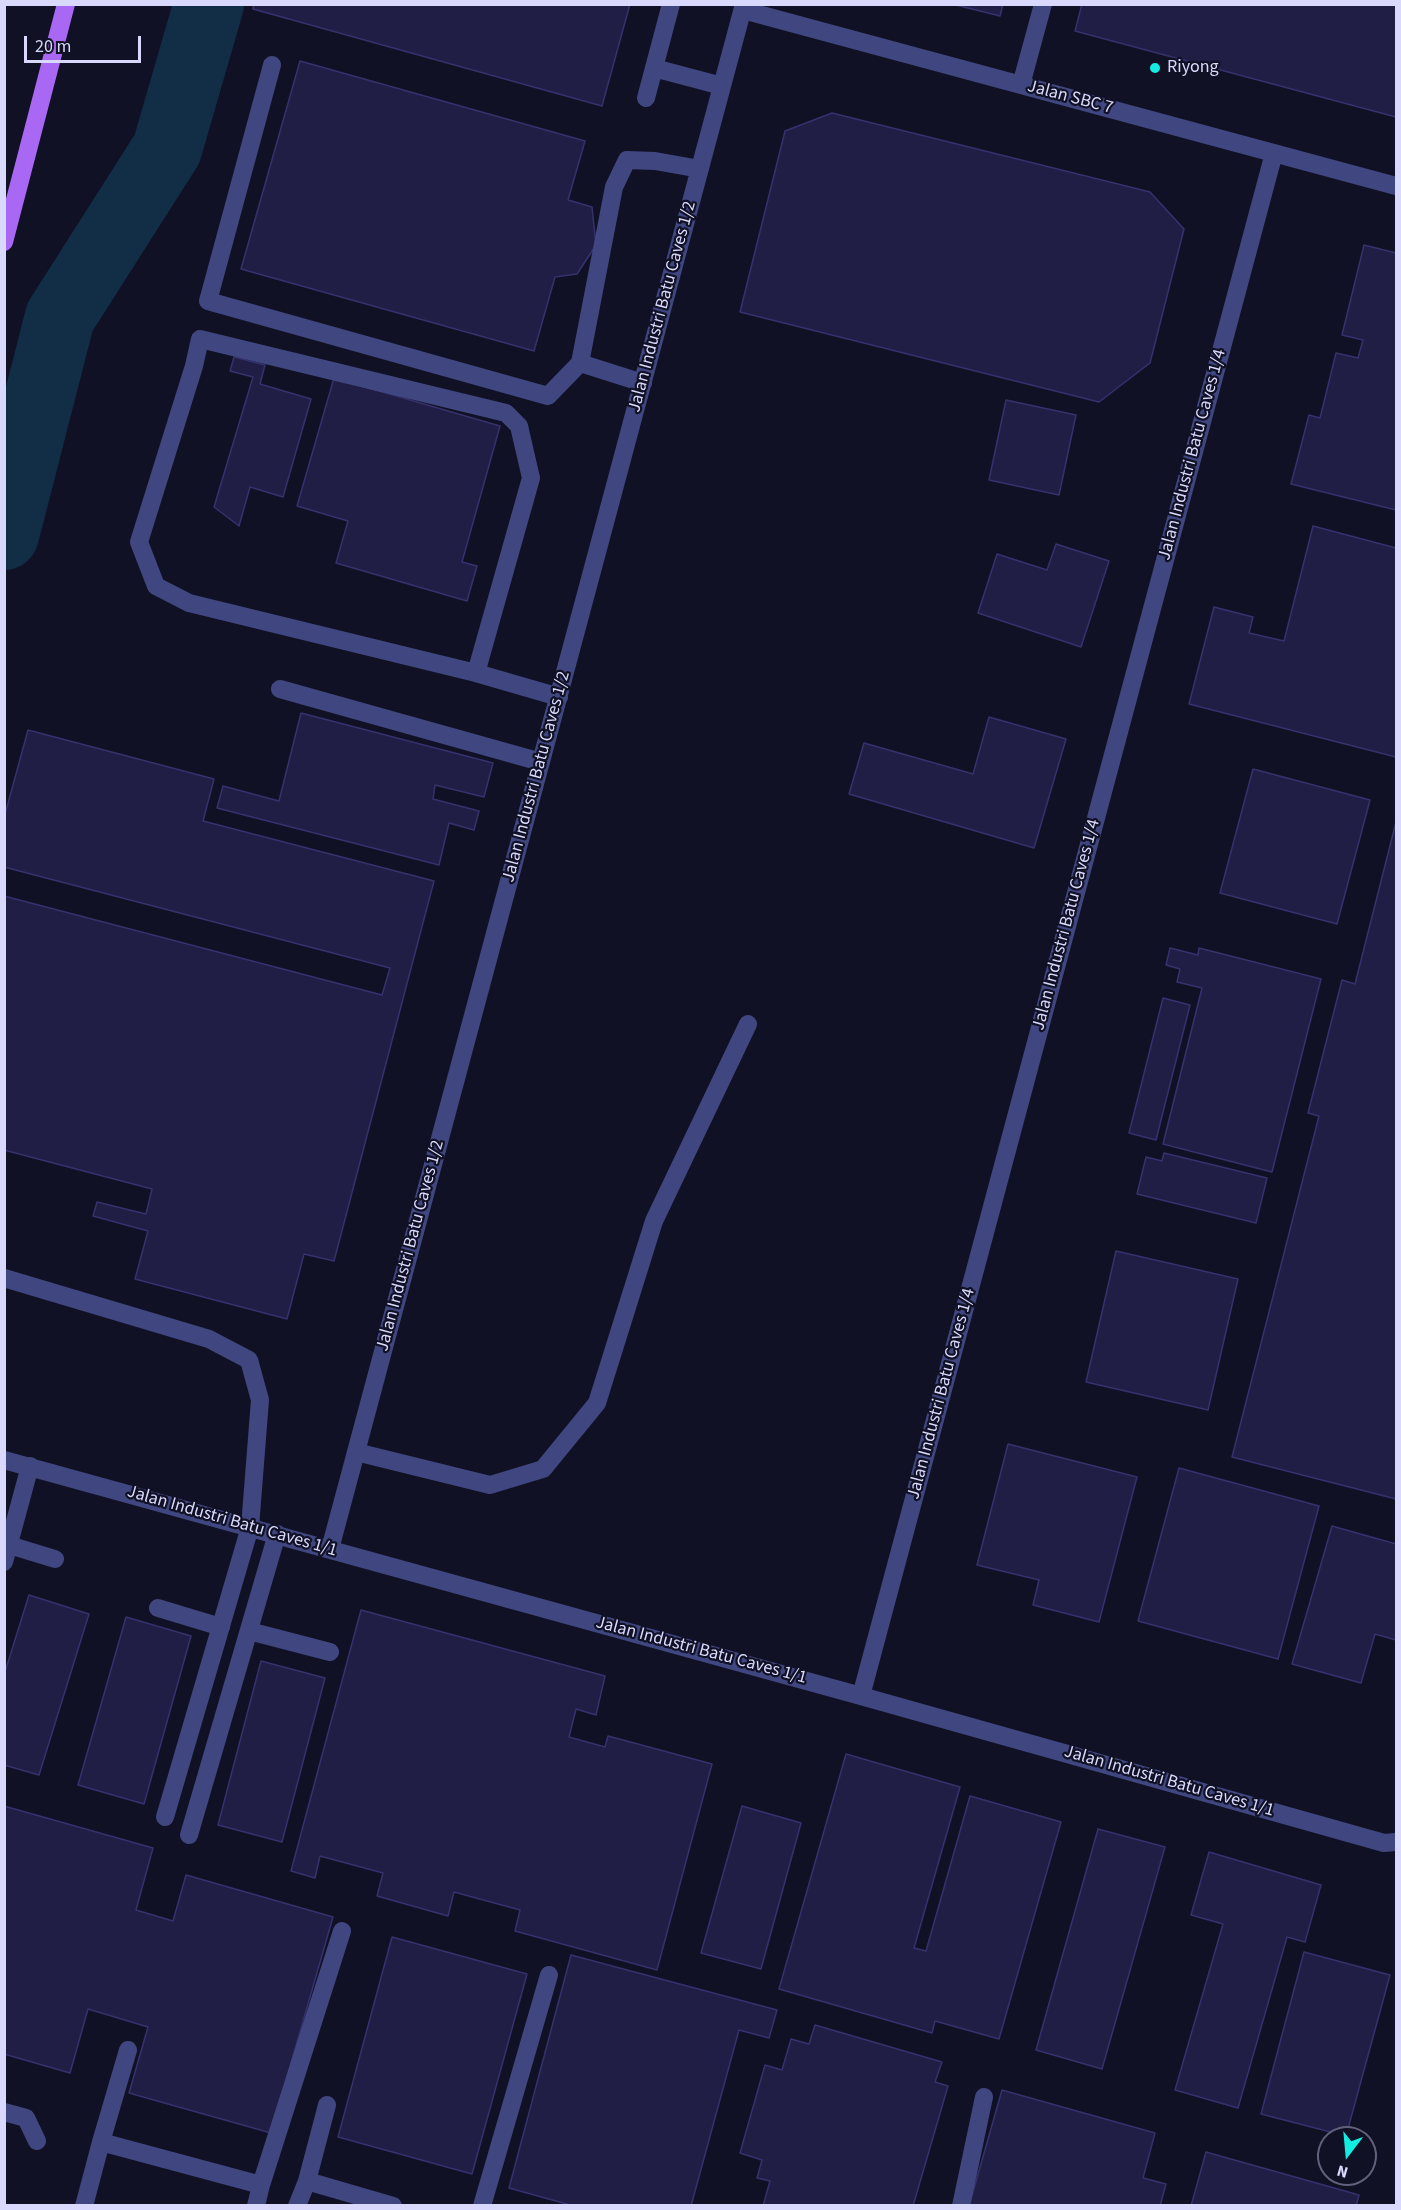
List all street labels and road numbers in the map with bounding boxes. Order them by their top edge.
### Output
street label: Jalan SBC 7 [1025,76,1115,120]
street label: Jalan Industri Batu Caves 1/2 [624,199,702,415]
street label: Jalan Industri Batu Caves 1/4 [1154,347,1232,563]
street label: Jalan Industri Batu Caves 1/2 [498,669,576,885]
street label: Jalan Industri Batu Caves 1/4 [1028,817,1106,1033]
street label: Jalan Industri Batu Caves 1/2 [372,1138,450,1354]
street label: Jalan Industri Batu Caves 1/4 [903,1286,981,1502]
street label: Jalan Industri Batu Caves 1/1 [124,1482,340,1562]
street label: Jalan Industri Batu Caves 1/1 [593,1612,809,1690]
street label: Jalan Industri Batu Caves 1/1 [1061,1742,1277,1822]

